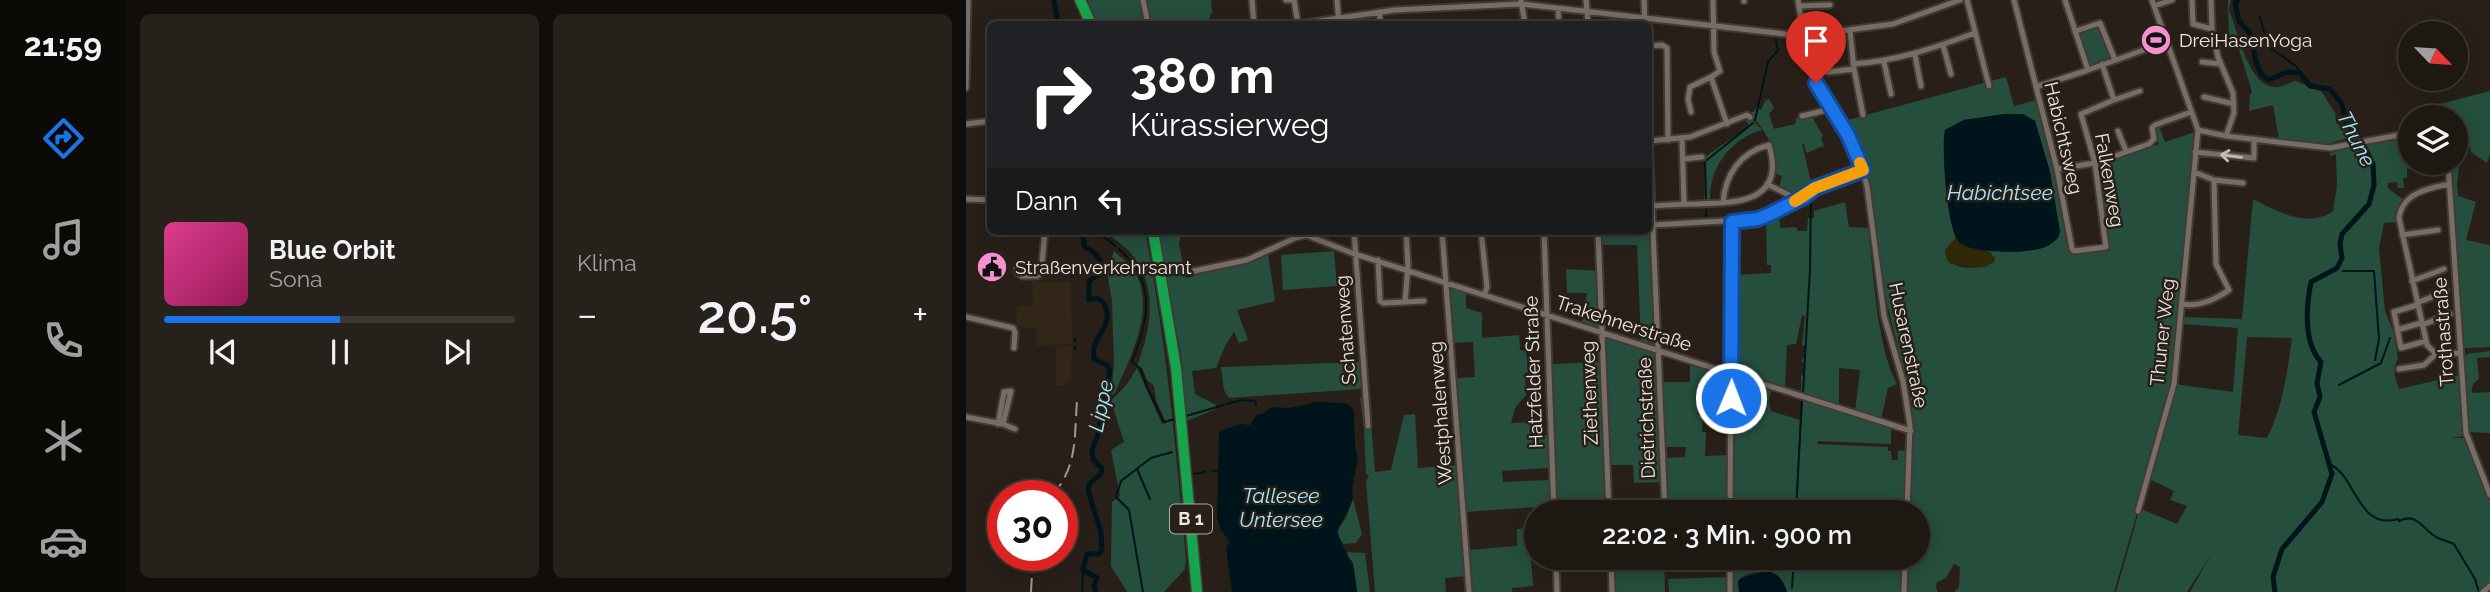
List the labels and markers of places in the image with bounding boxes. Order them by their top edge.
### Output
pin [1786,11,1846,83]
sports icon: DreiHasenYoga [2139,23,2173,57]
place label: DreiHasenYoga [2179,29,2312,51]
public building icon: Straßenverkehrsamt [975,250,1009,284]
place label: Straßenverkehrsamt [1015,256,1192,278]

